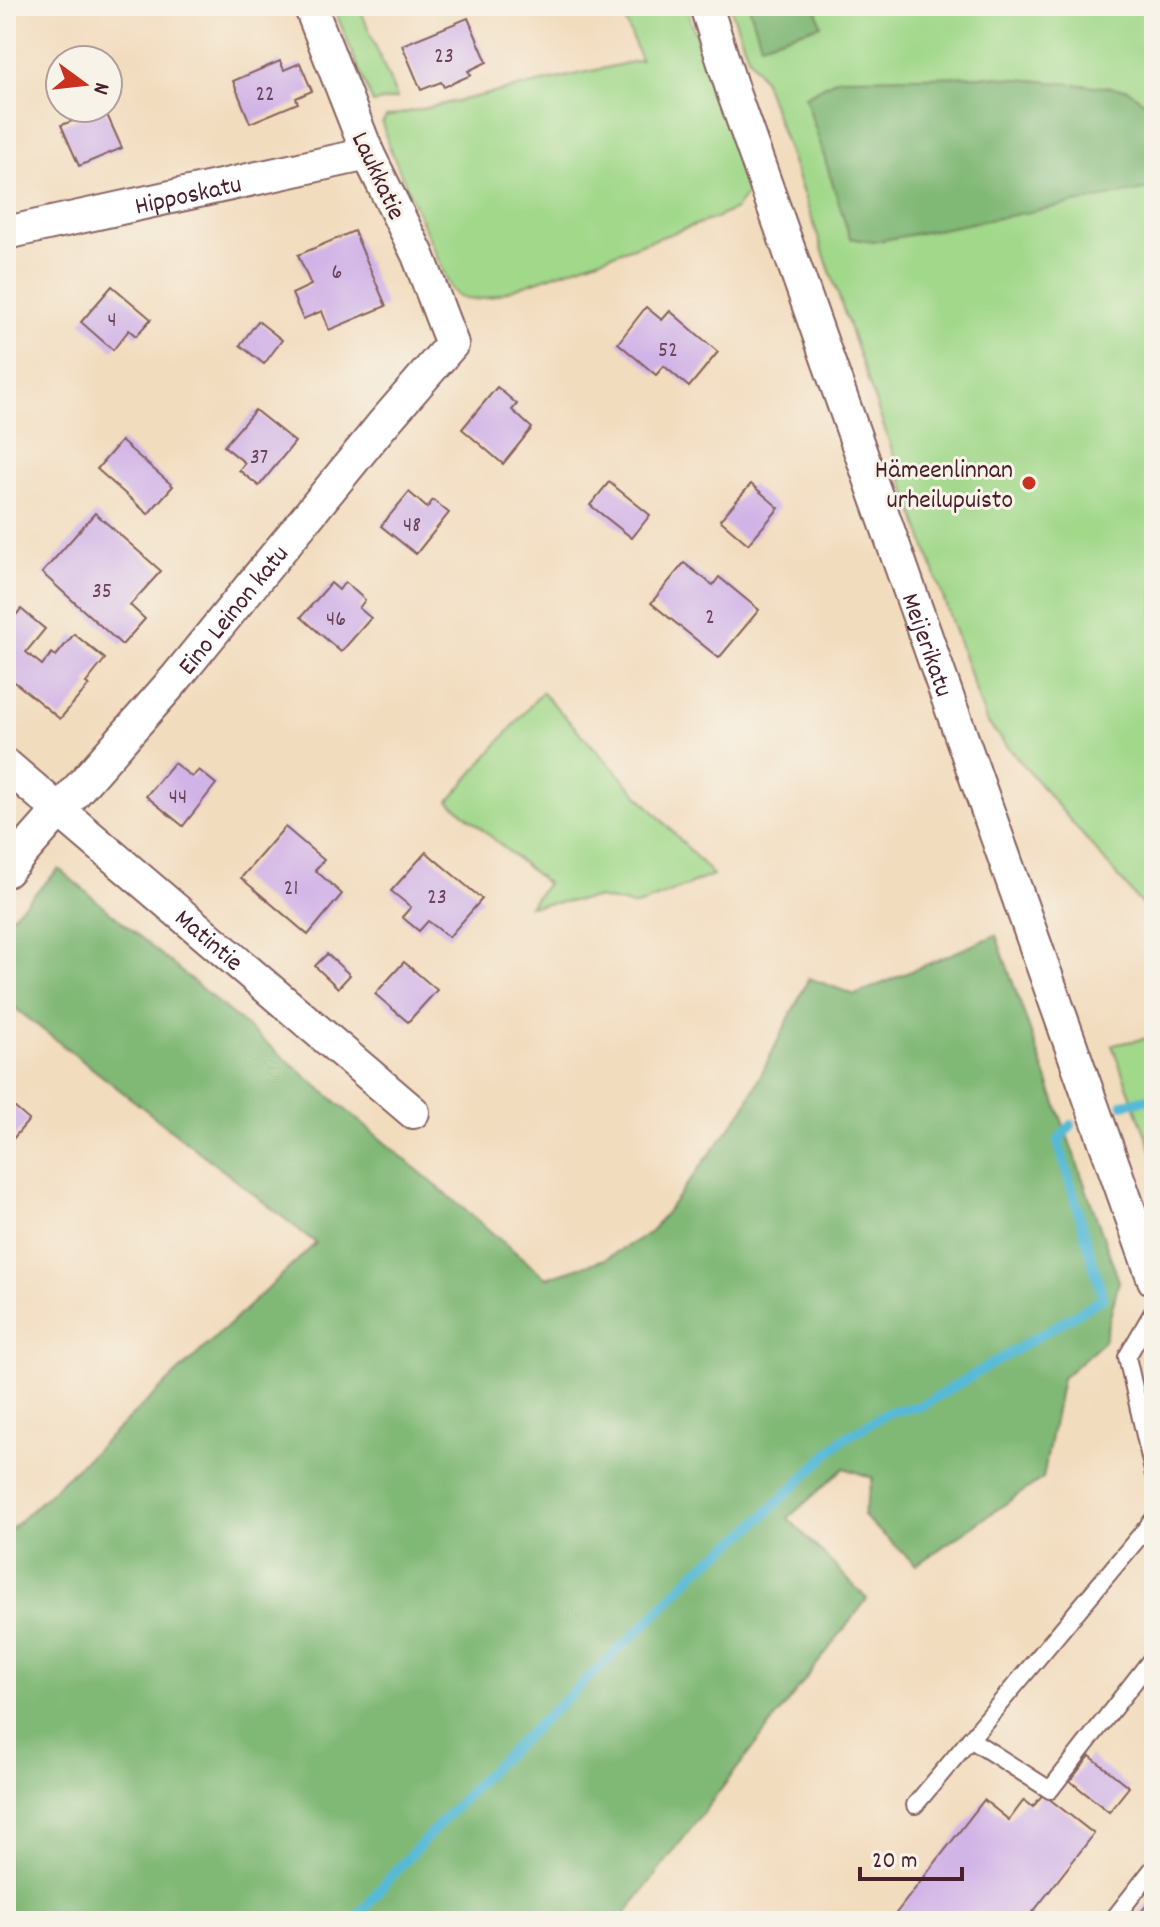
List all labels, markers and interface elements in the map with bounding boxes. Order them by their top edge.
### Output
house number: 23 [434,42,454,73]
north arrow [44,44,124,124]
text: N [84,79,116,98]
house number: 22 [255,80,275,111]
street label: Laukkatie [340,126,413,227]
street label: Hipposkatu [132,167,245,226]
house number: 6 [332,258,342,289]
house number: 4 [107,306,117,337]
house number: 52 [658,336,678,367]
house number: 37 [250,443,268,474]
place label: Hämeenlinnan urheilupuisto [875,453,1013,520]
marker: Hämeenlinnan urheilupuisto [1020,474,1038,492]
house number: 48 [403,511,421,542]
street label: Eino Leinon katu [170,538,299,684]
house number: 35 [92,577,112,608]
street label: Meijerikatu [890,588,961,702]
house number: 2 [705,603,715,634]
house number: 46 [326,605,346,636]
house number: 44 [169,783,187,814]
house number: 21 [284,874,298,905]
house number: 23 [427,883,447,914]
street label: Matintie [165,902,250,981]
scale bar [860,1831,962,1881]
text: 20 m [872,1845,918,1879]

